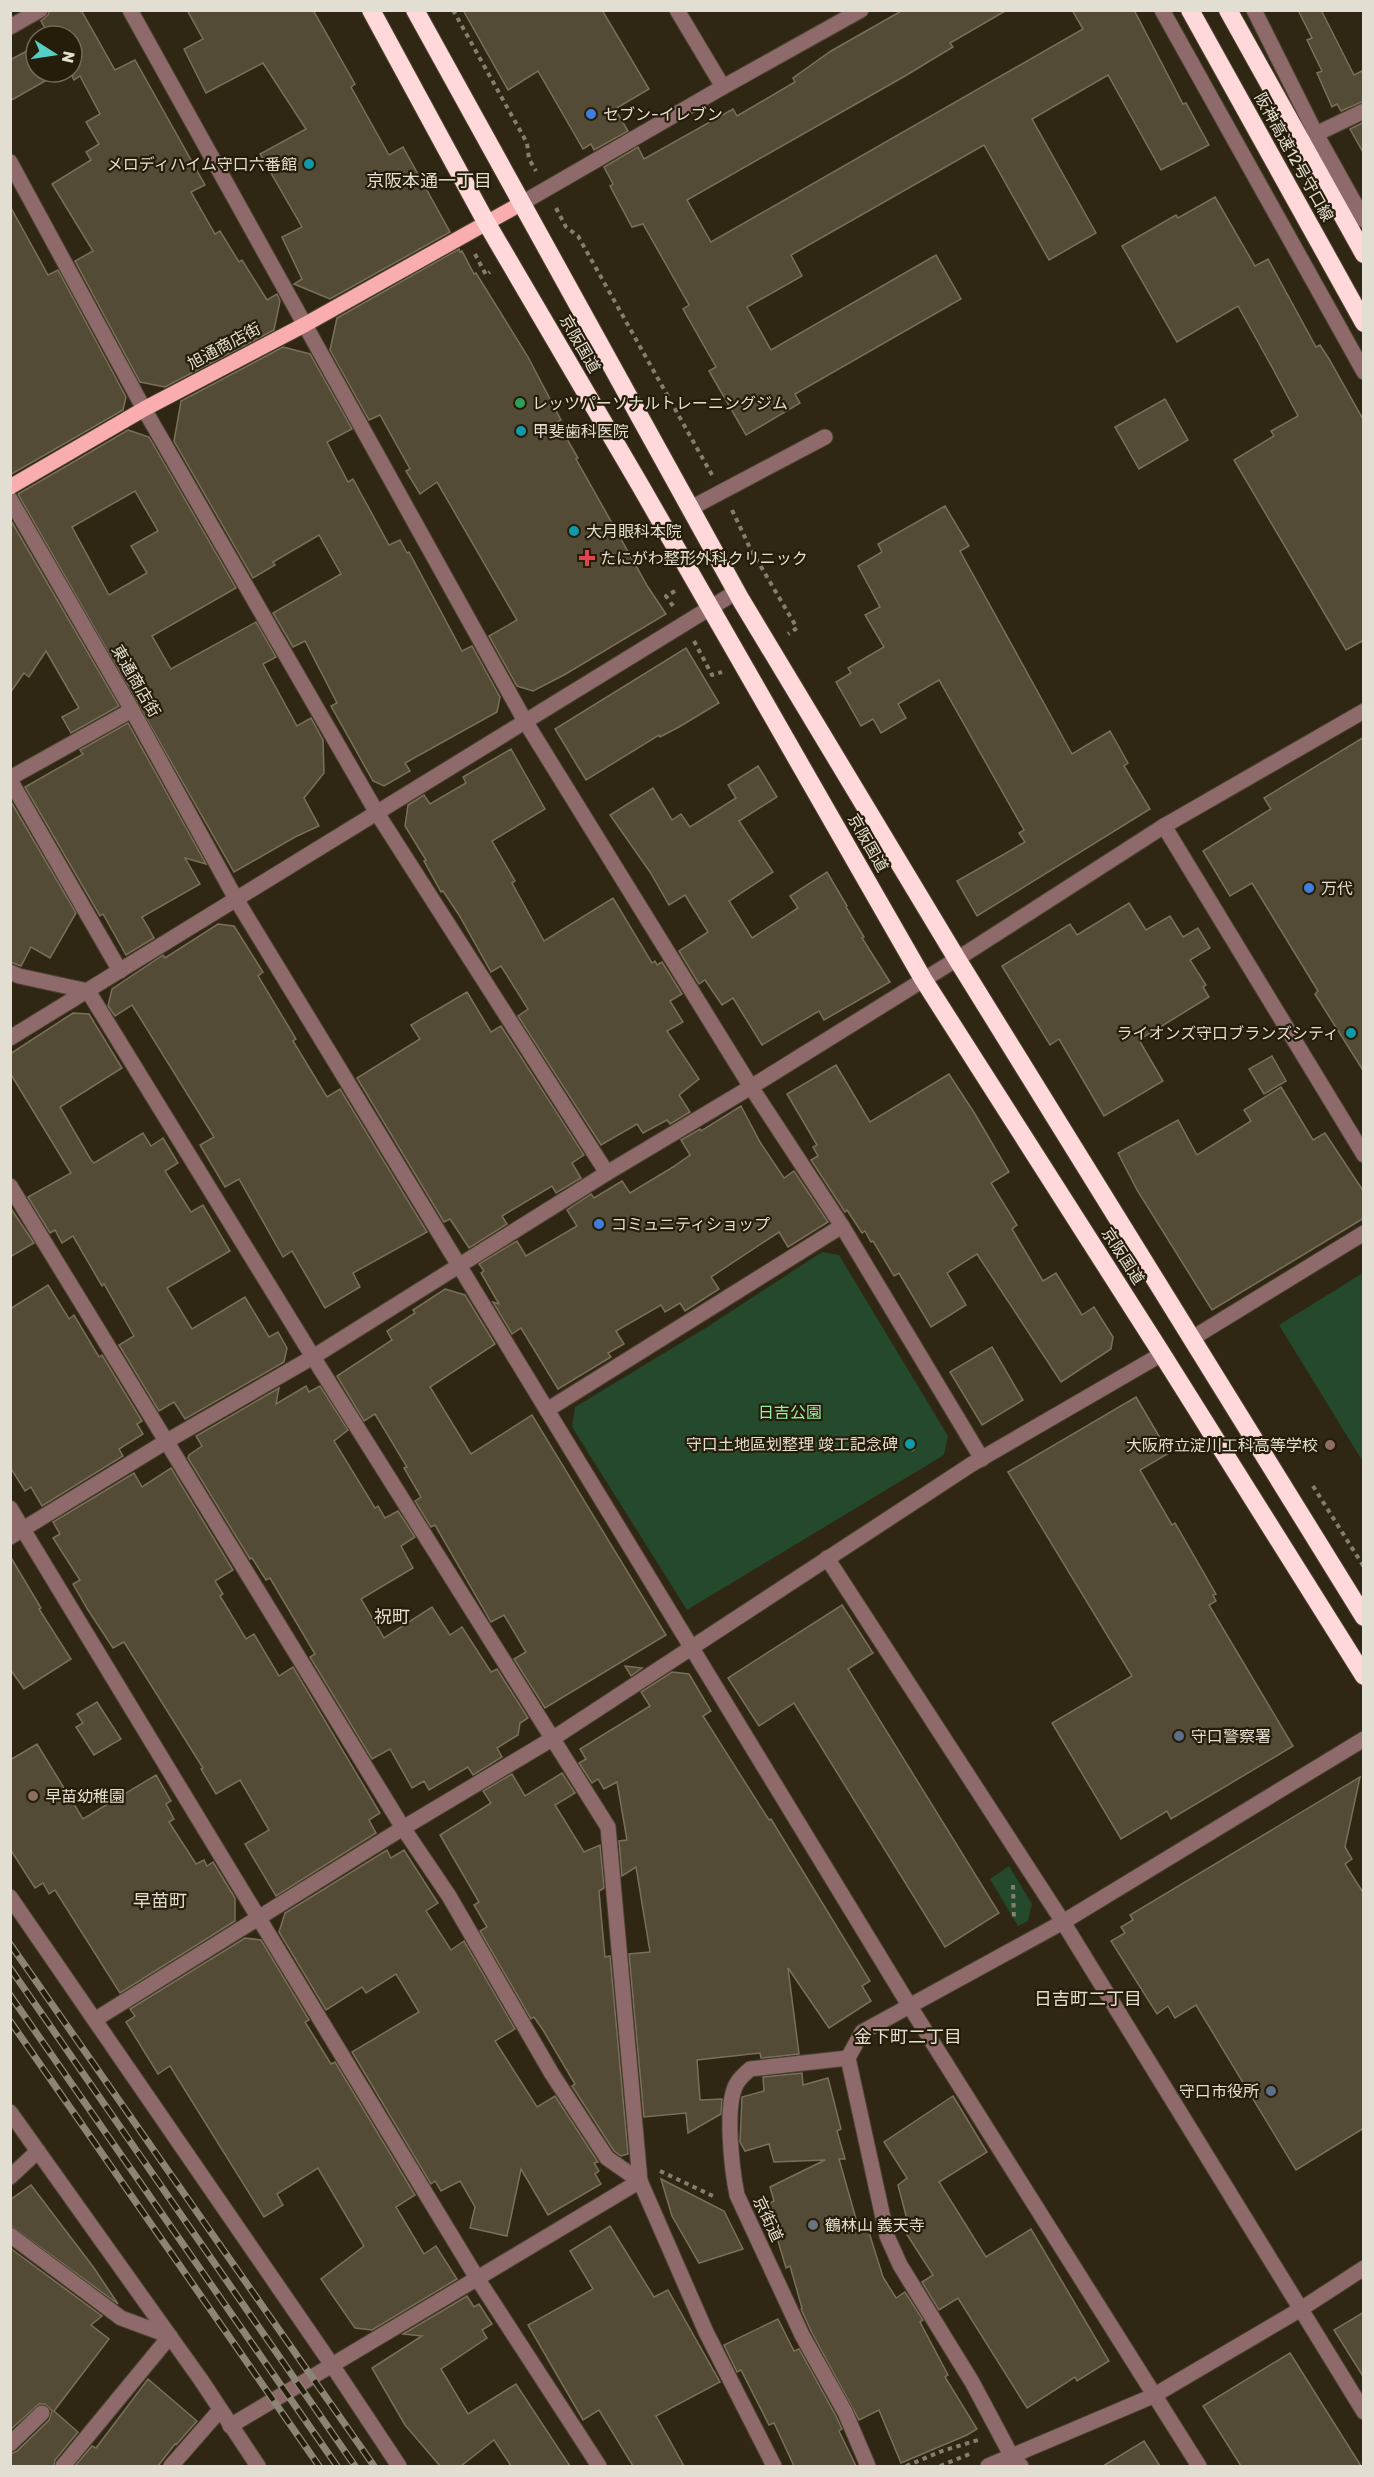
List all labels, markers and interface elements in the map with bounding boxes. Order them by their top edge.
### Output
north arrow [24,24,84,84]
text: N [58,49,79,65]
street label: 阪神高速12号守口線 [1251,89,1337,225]
place label: セブン-イレブン [603,105,723,124]
marker: セブン-イレブン [584,107,598,121]
place label: メロディハイム守口六番館 [107,155,297,174]
marker: メロディハイム守口六番館 [302,157,316,171]
district label: 京阪本通一丁目 [366,170,492,192]
street label: 京阪国道 [556,312,604,376]
street label: 旭通商店街 [184,319,264,373]
place label: レッツパーソナルトレーニングジム [532,394,788,413]
marker: レッツパーソナルトレーニングジム [513,396,527,410]
place label: 甲斐歯科医院 [533,422,629,441]
marker: 甲斐歯科医院 [514,424,528,438]
place label: 大月眼科本院 [586,522,682,541]
marker: 大月眼科本院 [567,524,581,538]
marker: たにがわ整形外科クリニック [578,549,596,567]
place label: たにがわ整形外科クリニック [600,549,808,568]
street label: 東通商店街 [108,642,164,720]
street label: 京阪国道 [844,811,892,875]
place label: 万代 [1321,879,1353,898]
marker: 万代 [1302,881,1316,895]
place label: ライオンズ守口ブランズシティ [1117,1024,1339,1043]
marker: ライオンズ守口ブランズシティ [1344,1026,1358,1040]
place label: コミュニティショップ [611,1215,770,1234]
marker: コミュニティショップ [592,1217,606,1231]
street label: 京阪国道 [1098,1224,1148,1288]
park label: 日吉公園 [758,1403,822,1422]
place label: 守口土地區划整理 竣工記念碑 [686,1435,898,1454]
place label: 大阪府立淀川工科高等学校 [1126,1436,1318,1455]
marker: 守口土地區划整理 竣工記念碑 [903,1437,917,1451]
marker: 大阪府立淀川工科高等学校 [1323,1438,1337,1452]
district label: 祝町 [374,1606,410,1628]
place label: 守口警察署 [1191,1727,1271,1746]
marker: 守口警察署 [1172,1729,1186,1743]
place label: 早苗幼稚園 [45,1787,125,1806]
marker: 早苗幼稚園 [26,1789,40,1803]
district label: 早苗町 [133,1890,187,1912]
district label: 日吉町二丁目 [1034,1988,1142,2010]
district label: 金下町二丁目 [854,2026,962,2048]
place label: 守口市役所 [1179,2082,1259,2101]
marker: 守口市役所 [1264,2084,1278,2098]
street label: 京街道 [749,2193,787,2245]
place label: 鶴林山 義天寺 [825,2216,925,2235]
marker: 鶴林山 義天寺 [806,2218,820,2232]

